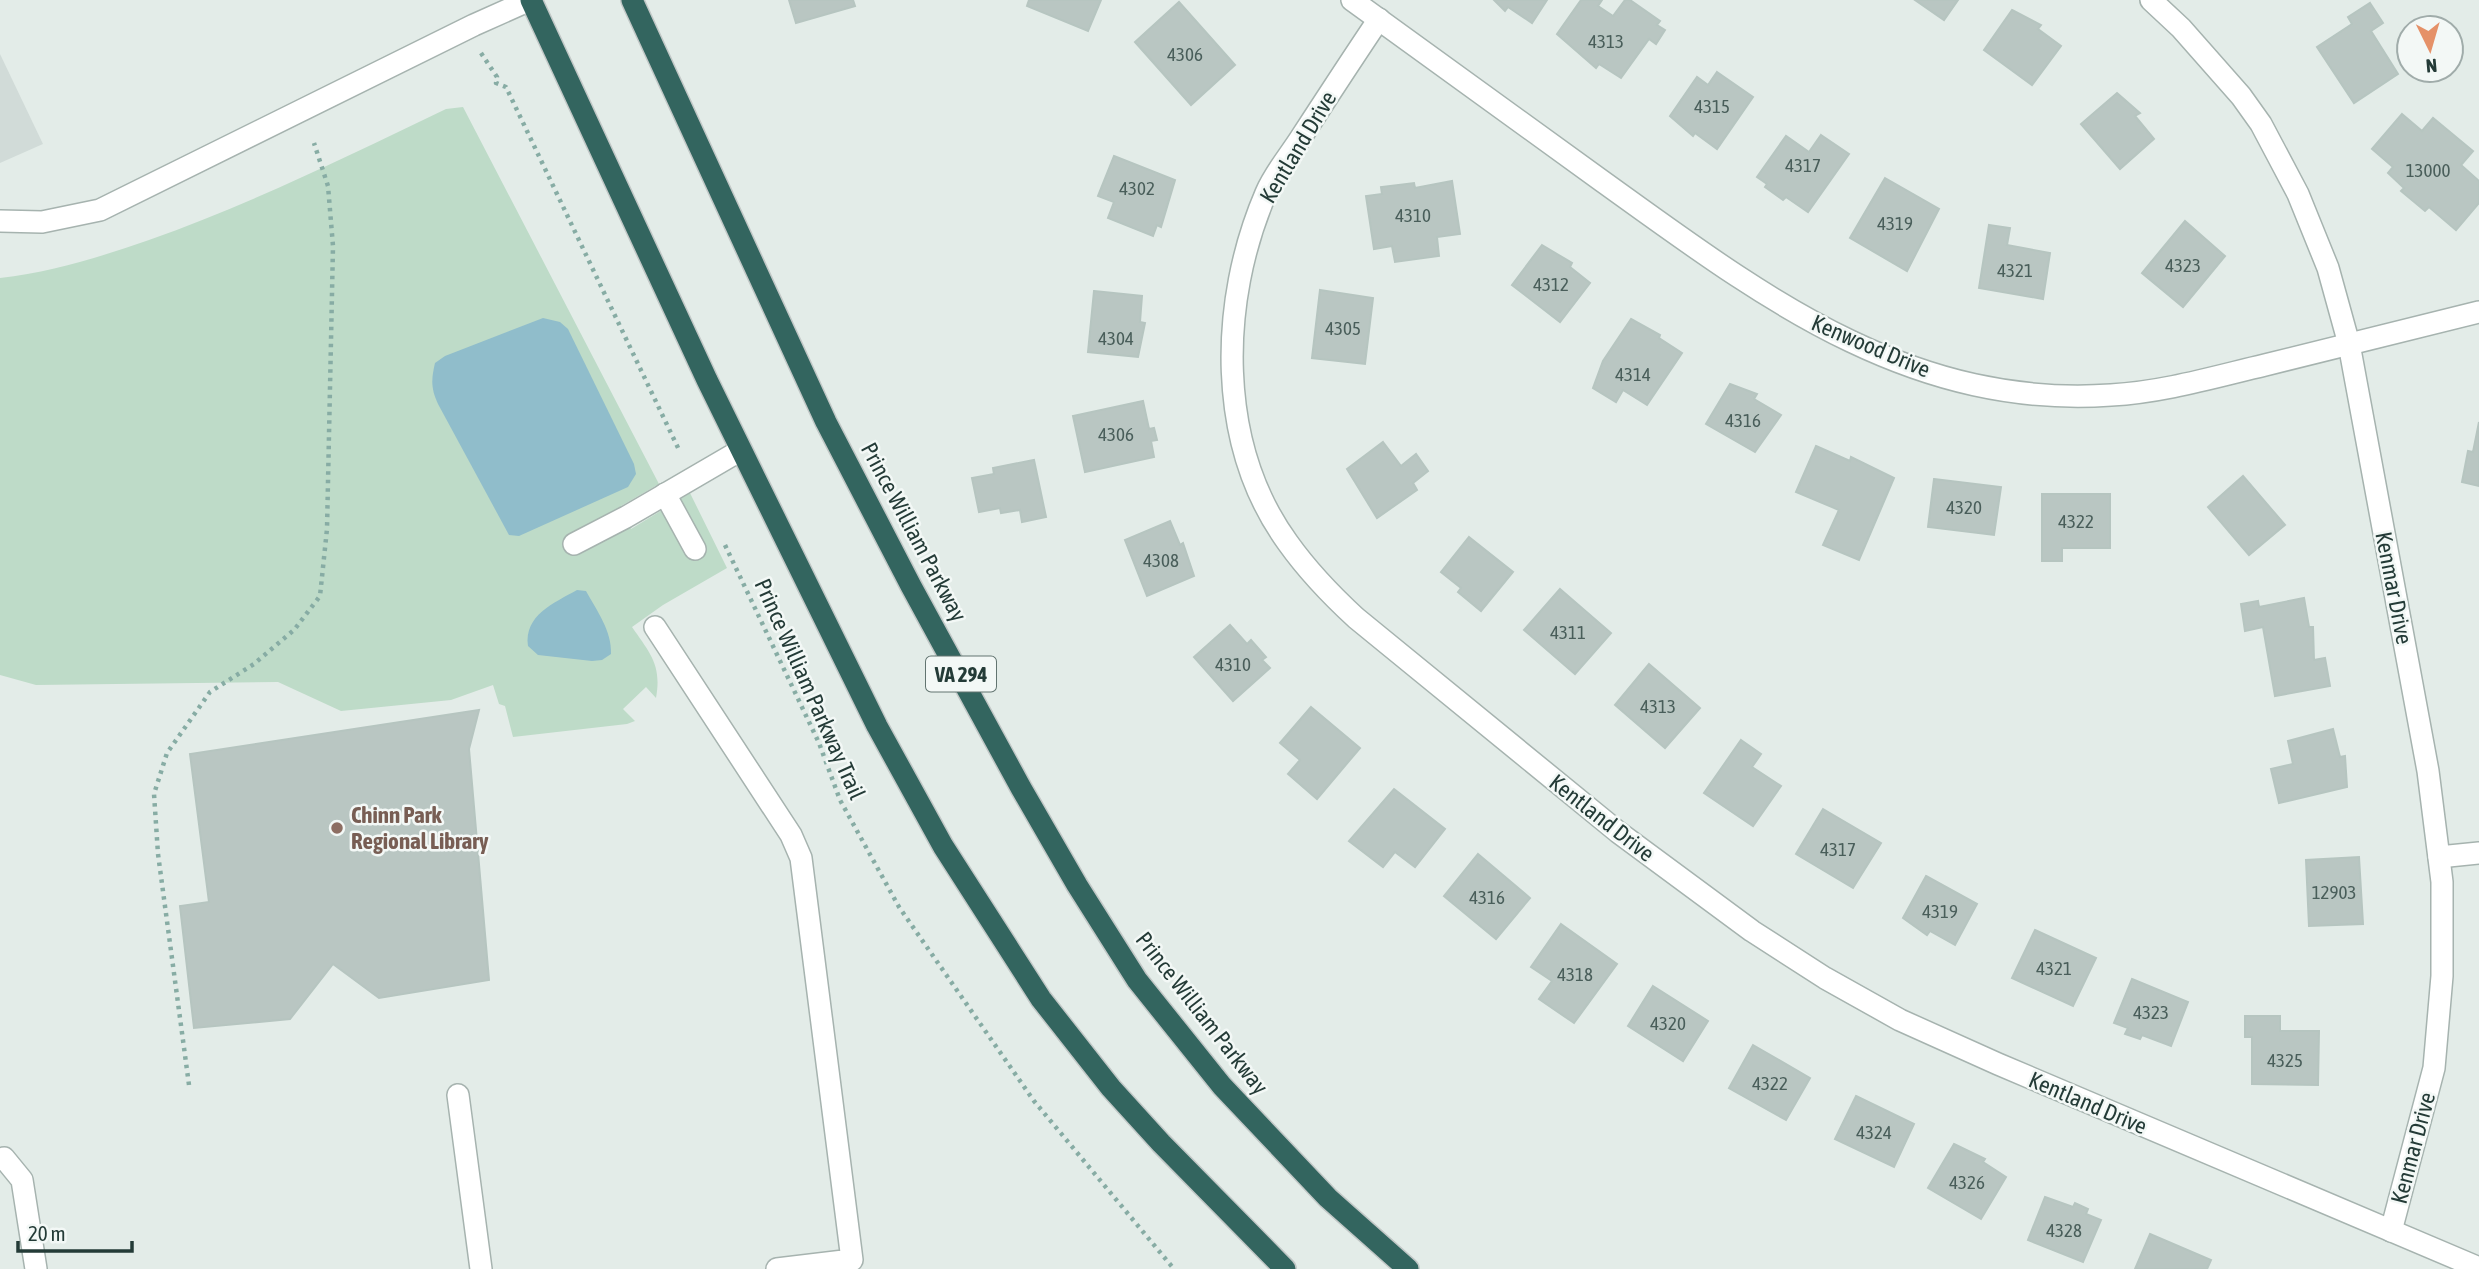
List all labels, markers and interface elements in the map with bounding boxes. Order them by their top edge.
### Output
north arrow [2395,14,2465,84]
house number: 4313 [1588,30,1624,52]
house number: 4306 [1167,43,1203,65]
text: N [2425,54,2438,77]
street label: Kentland Drive [1254,86,1342,208]
house number: 4315 [1694,95,1730,117]
house number: 4317 [1785,154,1821,176]
house number: 13000 [2406,159,2450,181]
house number: 4302 [1119,177,1155,199]
house number: 4310 [1395,204,1431,226]
house number: 4319 [1877,212,1913,234]
house number: 4323 [2165,254,2201,276]
house number: 4321 [1997,259,2033,281]
house number: 4312 [1533,273,1569,295]
street label: Kenwood Drive [1808,309,1934,383]
house number: 4305 [1325,317,1361,339]
house number: 4304 [1098,327,1134,349]
house number: 4314 [1615,363,1651,385]
house number: 4316 [1725,409,1761,431]
house number: 4306 [1098,423,1134,445]
street label: Prince William Parkway [856,438,972,626]
house number: 4320 [1946,496,1982,518]
house number: 4322 [2058,510,2094,532]
street label: Kenmar Drive [2370,529,2418,647]
house number: 4308 [1143,549,1179,571]
street label: Prince William Parkway Trail [750,575,870,803]
house number: 4311 [1550,621,1586,643]
house number: 4310 [1215,653,1251,675]
road number: VA 294 [926,656,996,692]
house number: 4313 [1640,695,1676,717]
street label: Kentland Drive [1544,769,1660,867]
place label: Chinn Park Regional Library [351,802,489,854]
marker: Chinn Park Regional Library [329,820,345,836]
house number: 4317 [1820,838,1856,860]
house number: 12903 [2312,881,2356,903]
house number: 4316 [1469,886,1505,908]
house number: 4319 [1922,900,1958,922]
street label: Prince William Parkway [1131,927,1273,1099]
house number: 4321 [2036,957,2072,979]
house number: 4318 [1557,963,1593,985]
house number: 4323 [2133,1001,2169,1023]
house number: 4320 [1650,1012,1686,1034]
house number: 4325 [2267,1049,2303,1071]
street label: Kentland Drive [2025,1066,2151,1140]
house number: 4322 [1752,1072,1788,1094]
street label: Kenmar Drive [2386,1089,2440,1207]
house number: 4324 [1856,1121,1892,1143]
house number: 4326 [1949,1171,1985,1193]
scale bar [18,1210,131,1254]
house number: 4328 [2046,1219,2082,1241]
text: 20 m [28,1221,66,1245]

